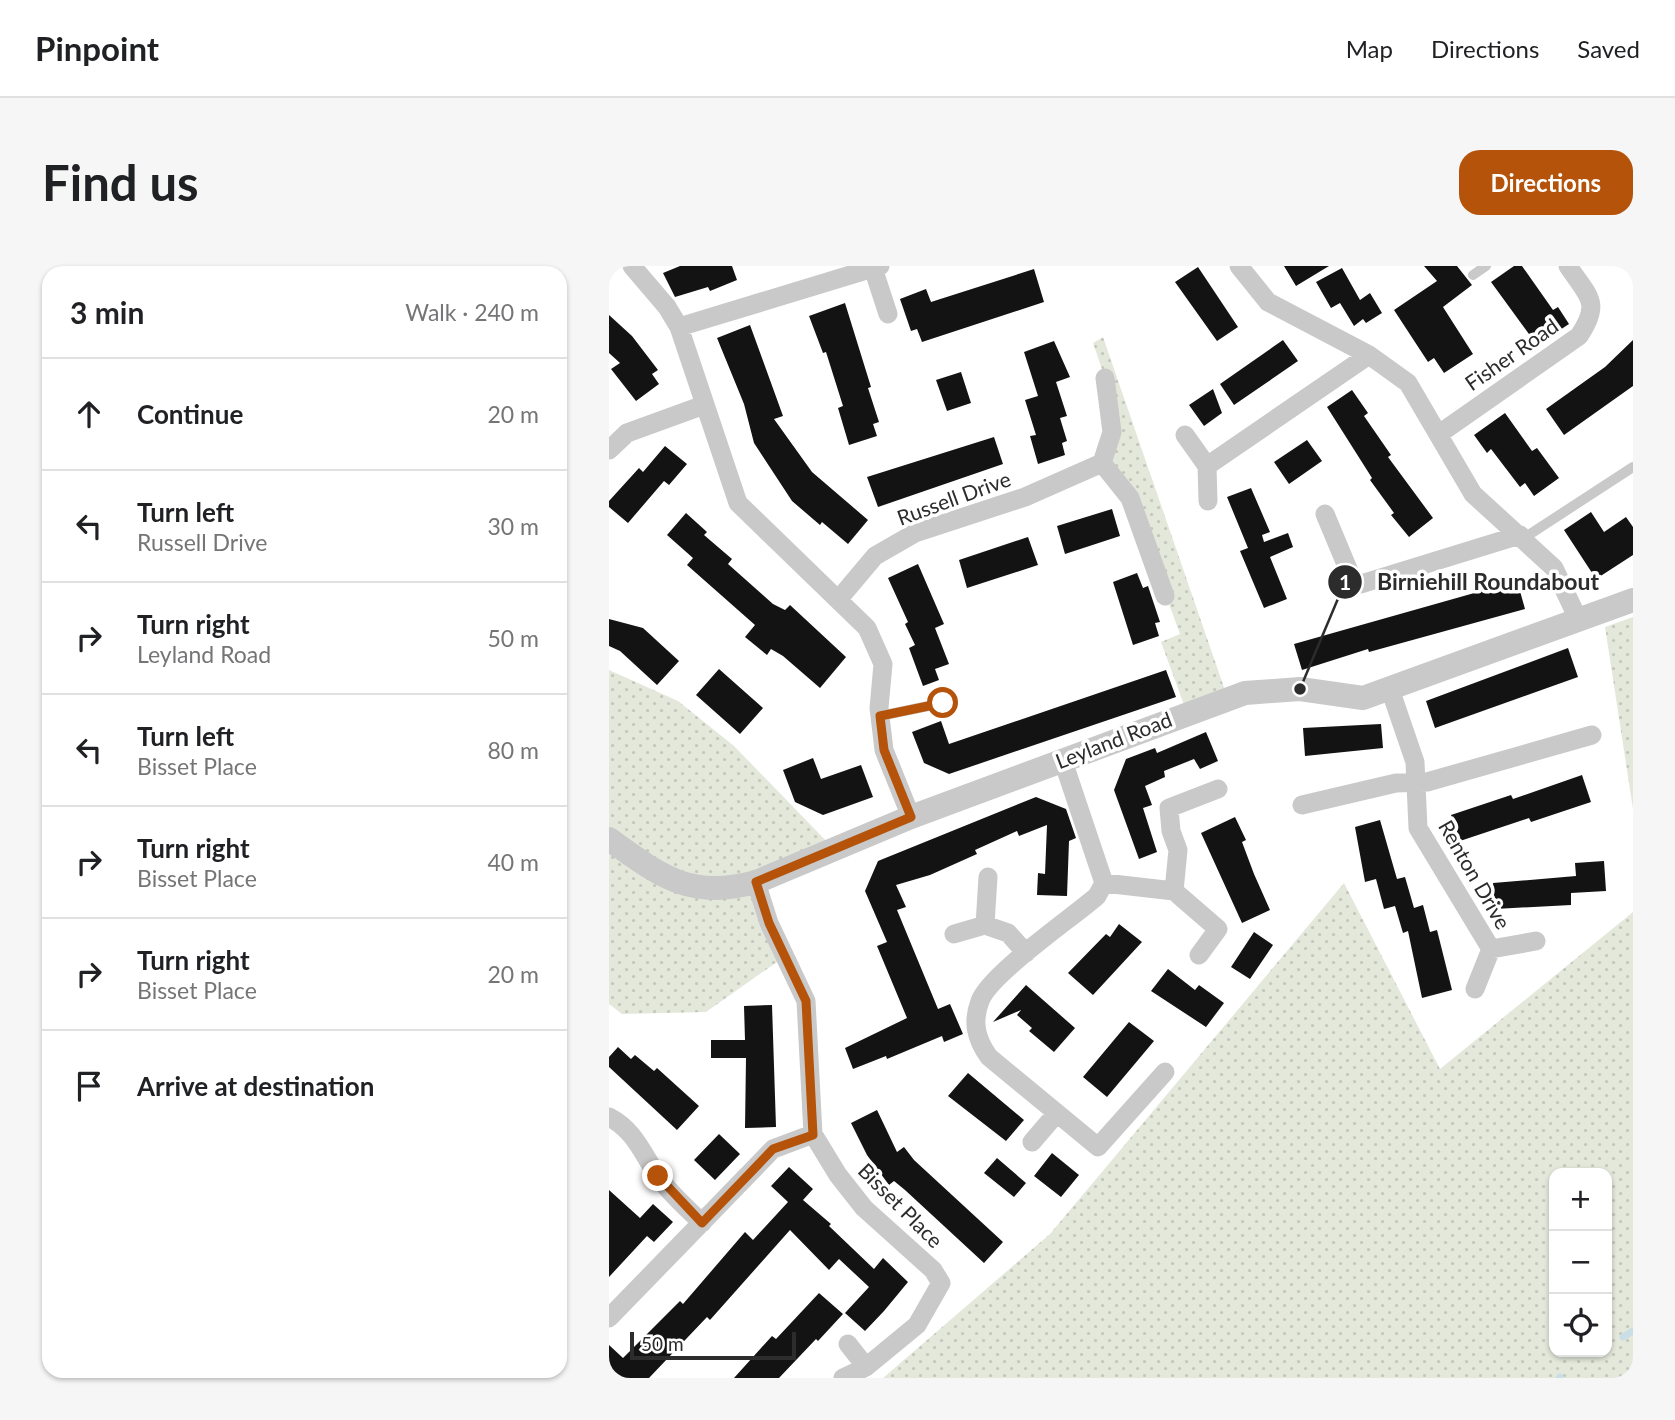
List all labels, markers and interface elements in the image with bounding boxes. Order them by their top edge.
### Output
text: Pinpoint [35,28,159,68]
text: Map [1346,34,1393,63]
text: Directions [1431,34,1539,63]
text: Saved [1577,34,1640,63]
button: Directions [1459,150,1633,215]
text: Find us [42,153,199,211]
text: 3 min [70,294,144,330]
text: Walk · 240 m [405,298,539,326]
street label: Fisher Road [1460,313,1563,395]
icon: ahead [70,395,108,433]
text: Continue [137,398,243,430]
text: 20 m [488,400,539,428]
street label: Russell Drive [893,465,1014,530]
text: Turn left [137,496,234,528]
icon: left [70,507,108,545]
text: 30 m [488,512,539,540]
text: Russell Drive [137,528,267,556]
callout: Birniehill Roundabout [1328,560,1613,604]
text: Birniehill Roundabout [1377,567,1599,595]
text: 1 [1339,569,1351,594]
text: Turn right [137,608,250,640]
icon: right [70,619,108,657]
text: 50 m [488,624,539,652]
text: Leyland Road [137,640,271,668]
route start [927,687,958,718]
street label: Leyland Road [1052,706,1175,773]
text: Turn left [137,720,234,752]
icon: left [70,731,108,769]
text: 80 m [488,736,539,764]
text: Bisset Place [137,752,257,780]
street label: Renton Drive [1434,815,1517,933]
text: Turn right [137,832,250,864]
icon: right [70,843,108,881]
text: 40 m [488,848,539,876]
text: Bisset Place [137,864,257,892]
text: Turn right [137,944,250,976]
icon: right [70,955,108,993]
text: 20 m [488,960,539,988]
text: Bisset Place [137,976,257,1004]
icon: arrive [70,1067,108,1105]
text: Arrive at destination [137,1070,374,1102]
street label: Bisset Place [854,1157,949,1252]
route end [642,1160,673,1191]
map controls [1549,1168,1612,1357]
button: + [1549,1168,1612,1231]
button: − [1549,1231,1612,1294]
button: locate [1549,1294,1612,1357]
scale bar [630,1329,796,1361]
text: 50 m [641,1332,684,1355]

